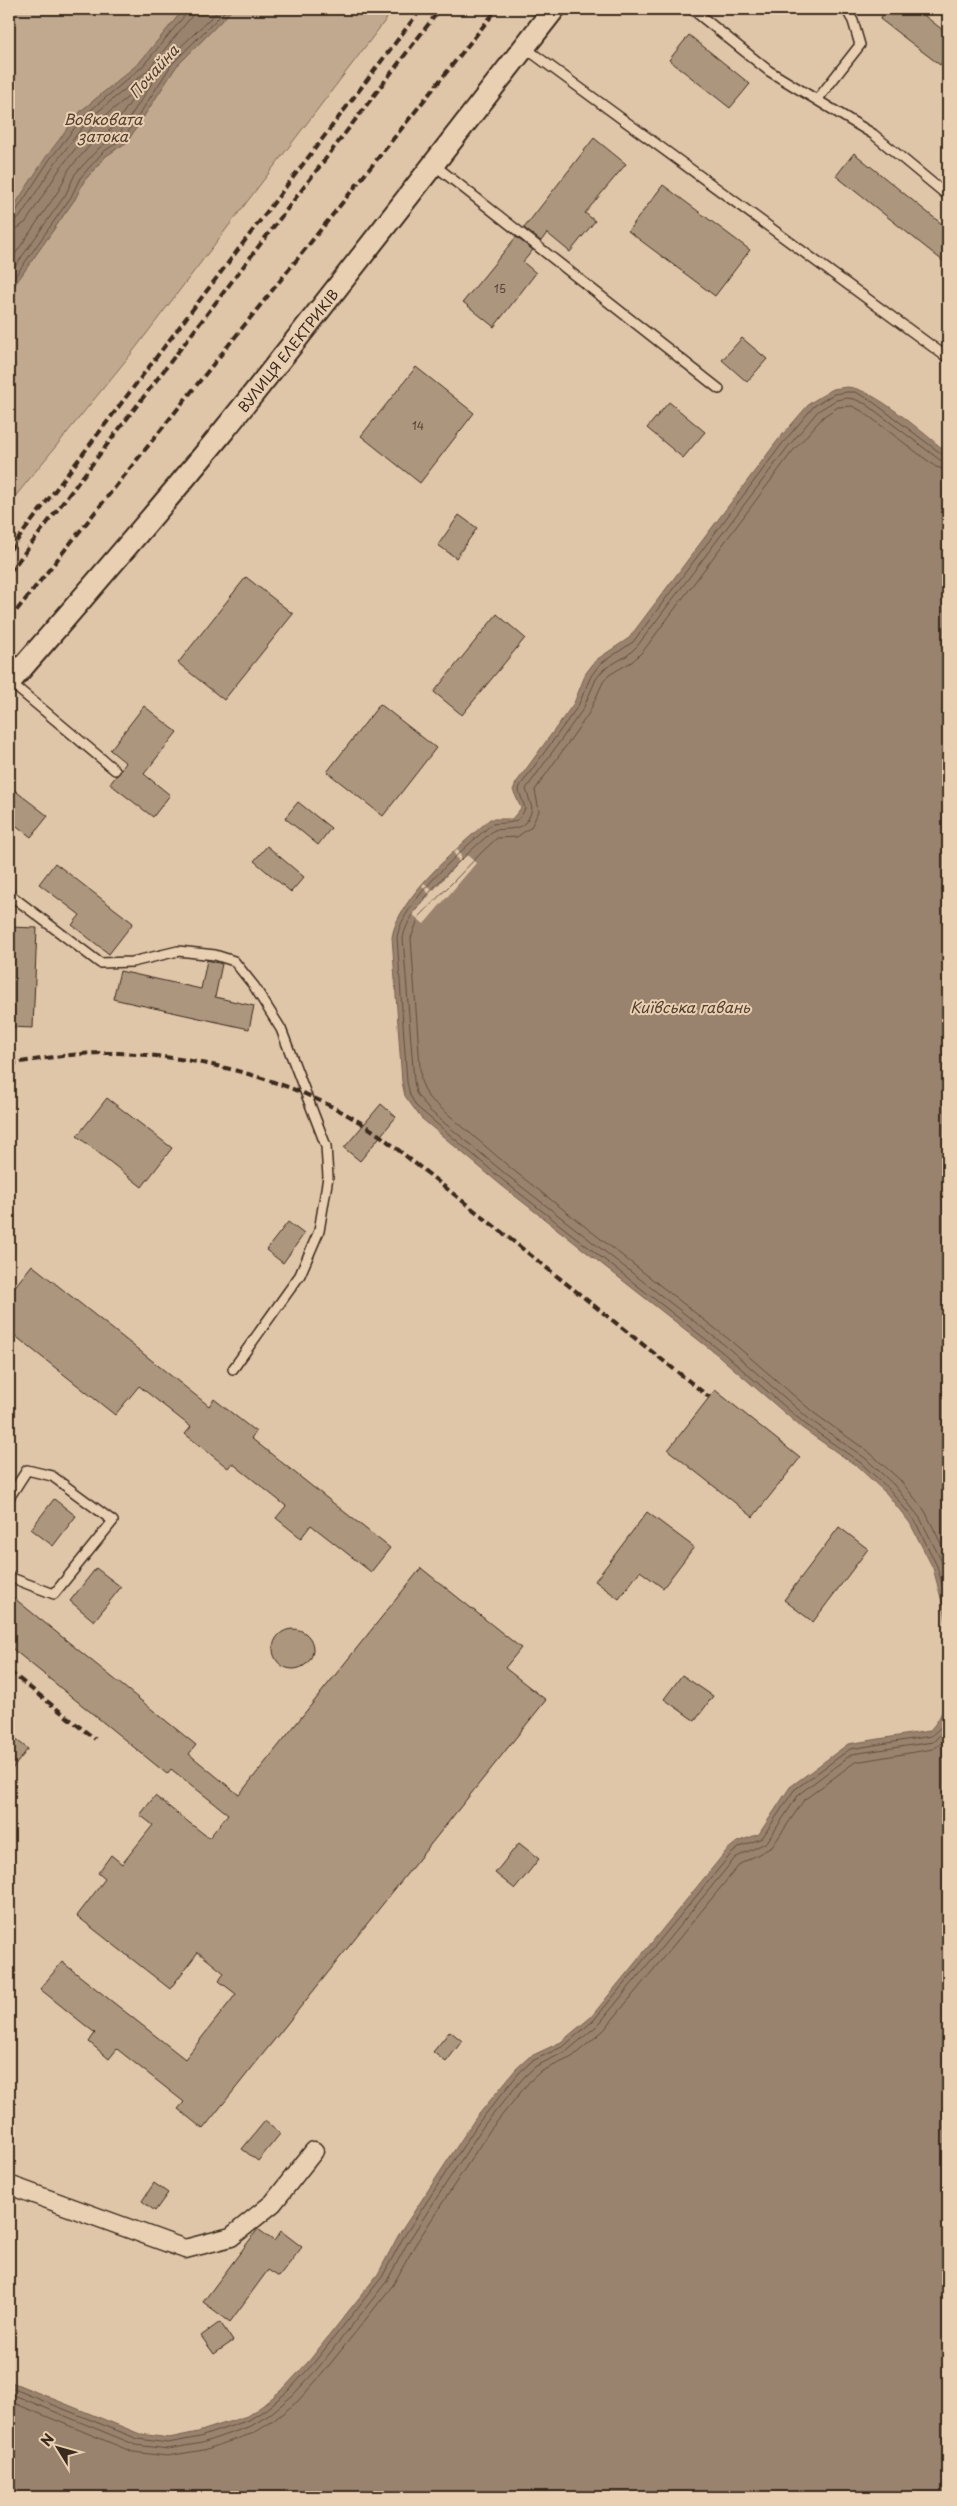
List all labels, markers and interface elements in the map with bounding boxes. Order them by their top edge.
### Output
water label: Почайна [123,39,184,103]
water label: Вовковата затока [64,107,143,147]
house number: 15 [494,280,506,297]
street label: ВУЛИЦЯ ЕЛЕКТРИКІВ [232,284,343,416]
house number: 14 [412,417,424,434]
water label: Київська гавань [630,995,751,1018]
north arrow [32,2424,82,2474]
text: N [35,2429,59,2451]

